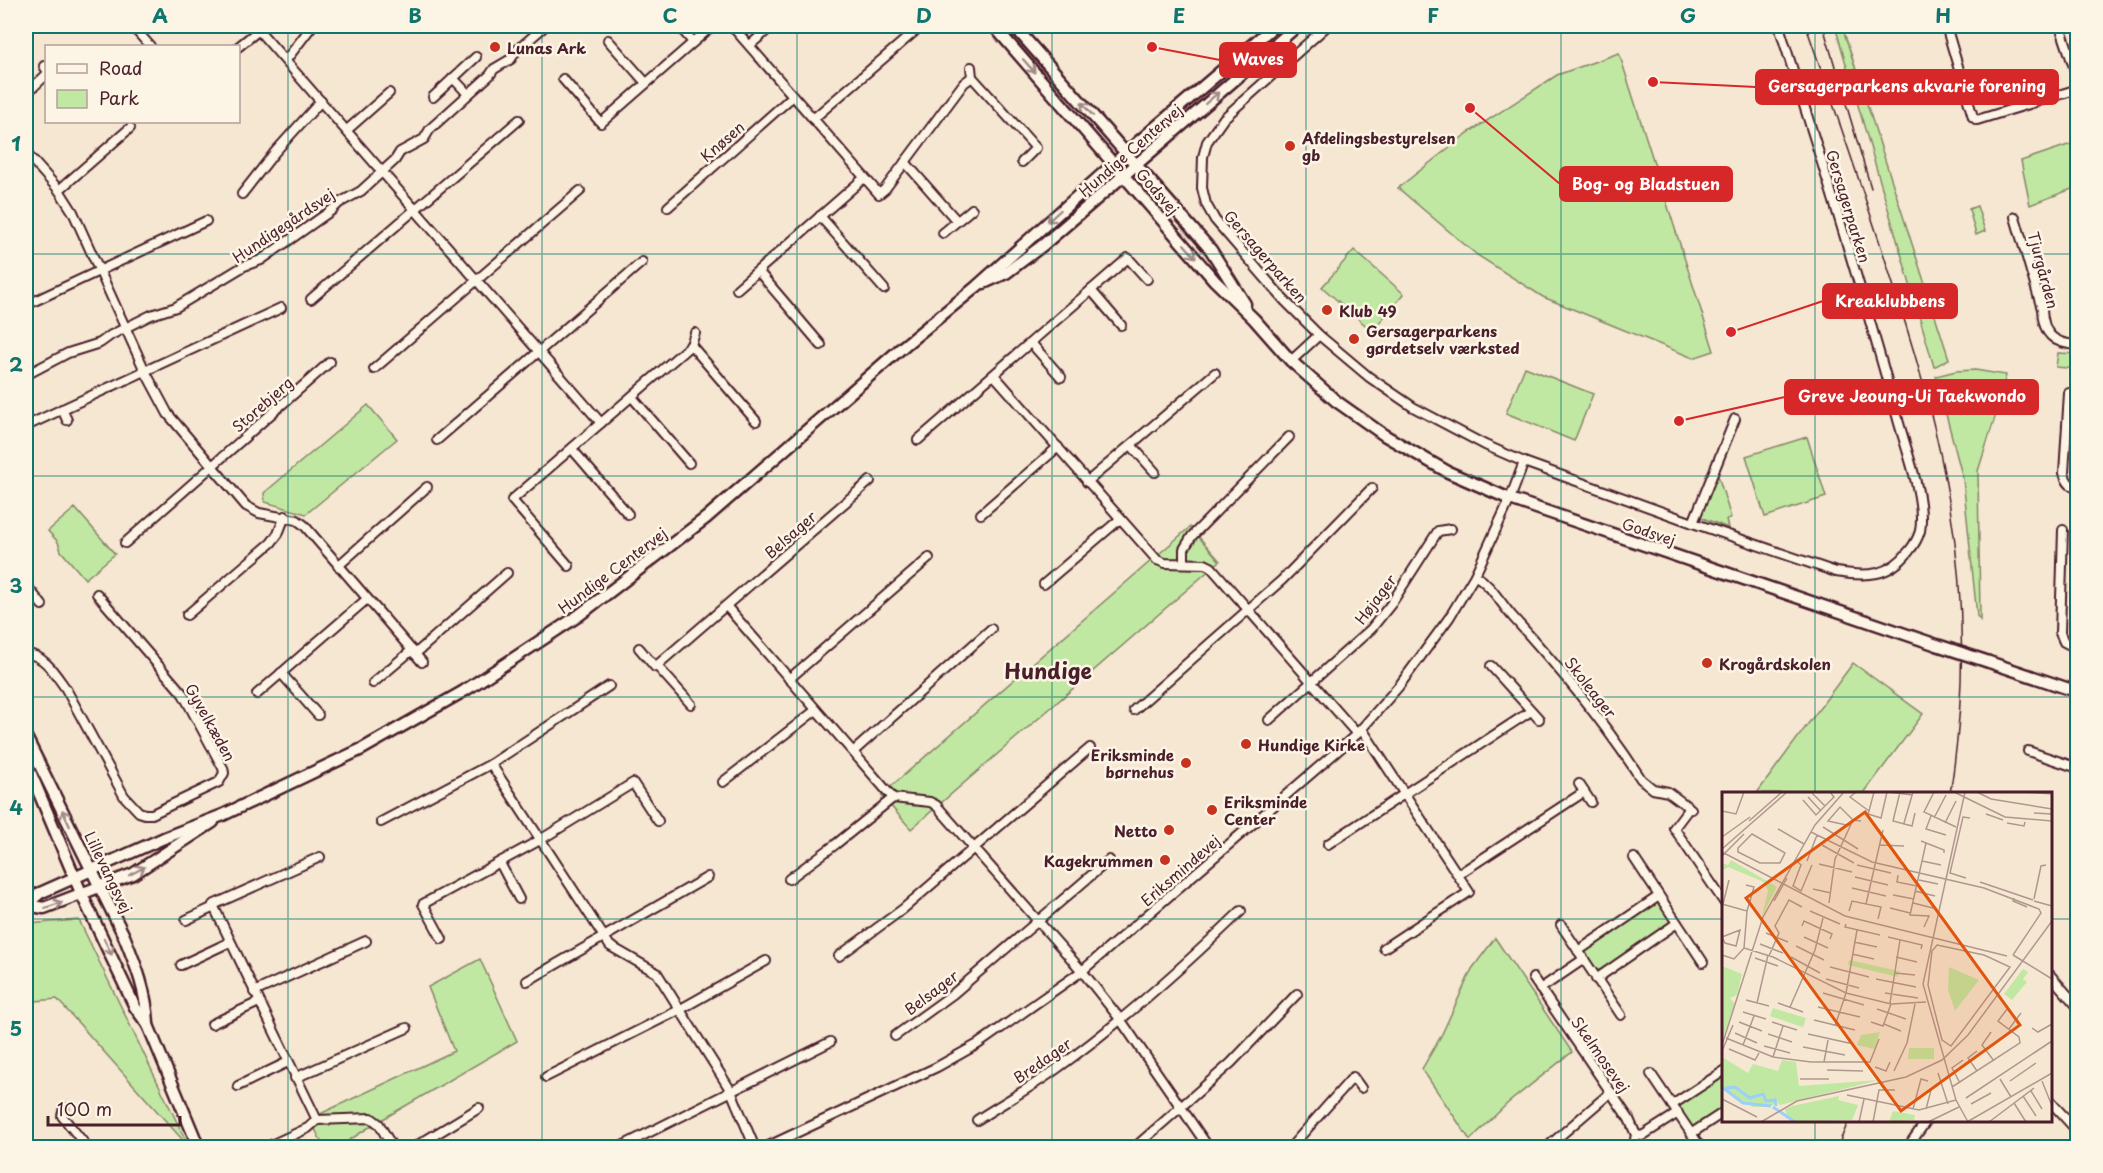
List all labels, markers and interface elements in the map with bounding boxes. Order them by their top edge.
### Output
text: A [152,0,168,30]
text: B [408,0,422,30]
text: C [662,0,678,30]
text: D [916,0,932,30]
text: E [1173,0,1185,30]
text: F [1427,0,1439,30]
text: G [1680,0,1696,30]
text: H [1935,0,1951,30]
place label: Lunas Ark [507,36,586,59]
marker: Lunas Ark [488,40,502,54]
callout: Waves [1220,43,1296,77]
legend [45,45,240,123]
text: Waves [1232,46,1284,70]
text: Road [99,54,143,81]
one-way arrow [1022,58,1036,73]
callout: Gersagerparkens akvarie forening [1756,70,2058,104]
text: Gersagerparkens akvarie forening [1768,73,2046,97]
text: Park [99,84,139,111]
one-way arrow [1204,92,1220,105]
street label: Hundige Centervej [1073,98,1187,202]
one-way arrow [1080,102,1094,117]
street label: Knøsen [695,115,749,167]
place label: Afdelingsbestyrelsen gb [1301,126,1456,166]
text: 1 [11,128,21,158]
marker: Afdelingsbestyrelsen gb [1283,139,1297,153]
street label: Gersagerparken [1821,147,1877,265]
street label: Godsvej [1131,163,1185,219]
callout: Bog- og Bladstuen [1560,167,1732,201]
text: Bog- og Bladstuen [1572,171,1720,195]
street label: Hundigegårdsvej [227,182,339,268]
street label: Gersagerparken [1219,204,1313,308]
one-way arrow [1047,209,1062,223]
street label: Tjurgården [2023,229,2065,311]
one-way arrow [1183,243,1197,258]
callout: Kreaklubbens [1823,284,1957,318]
text: Kreaklubbens [1835,288,1945,312]
place label: Klub 49 [1339,299,1397,322]
marker: Klub 49 [1320,303,1334,317]
place label: Gersagerparkens gørdetselv værksted [1366,319,1520,359]
marker: Gersagerparkens gørdetselv værksted [1347,332,1361,346]
text: 2 [9,349,23,379]
street label: Storebjerg [226,371,298,437]
callout: Greve Jeoung-Ui Taekwondo [1785,380,2038,414]
text: Greve Jeoung-Ui Taekwondo [1798,383,2026,407]
street label: Belsager [759,505,821,563]
street label: Godsvej [1619,511,1679,551]
street label: Hundige Centervej [553,521,671,619]
street label: Højager [1349,569,1401,629]
text: 3 [9,570,23,600]
street label: Skoleager [1560,651,1622,723]
place label: Krogårdskolen [1719,652,1831,675]
district label: Hundige [1004,654,1092,686]
marker: Krogårdskolen [1700,656,1714,670]
street label: Gyvelkæden [180,679,242,765]
place label: Hundige Kirke [1258,733,1365,756]
marker: Hundige Kirke [1239,737,1253,751]
place label: Eriksminde børnehus [1091,743,1174,783]
marker: Eriksminde børnehus [1179,756,1193,770]
place label: Eriksminde Center [1224,790,1307,830]
text: 4 [9,792,23,822]
inset map [1722,792,2052,1122]
marker: Eriksminde Center [1205,803,1219,817]
one-way arrow [59,809,71,827]
place label: Netto [1114,819,1157,842]
marker: Netto [1162,823,1176,837]
street label: Lillevangsvej [79,827,139,917]
street label: Eriksmindevej [1135,829,1225,911]
place label: Kagekrummen [1044,849,1153,872]
marker: Kagekrummen [1158,853,1172,867]
one-way arrow [128,865,146,876]
one-way arrow [44,898,63,909]
one-way arrow [102,938,114,956]
street label: Belsager [899,964,963,1020]
street label: Skelmosevej [1566,1011,1636,1097]
text: 5 [10,1013,22,1043]
street label: Bredager [1008,1032,1076,1088]
scale bar [48,1089,180,1127]
text: 100 m [57,1095,112,1122]

